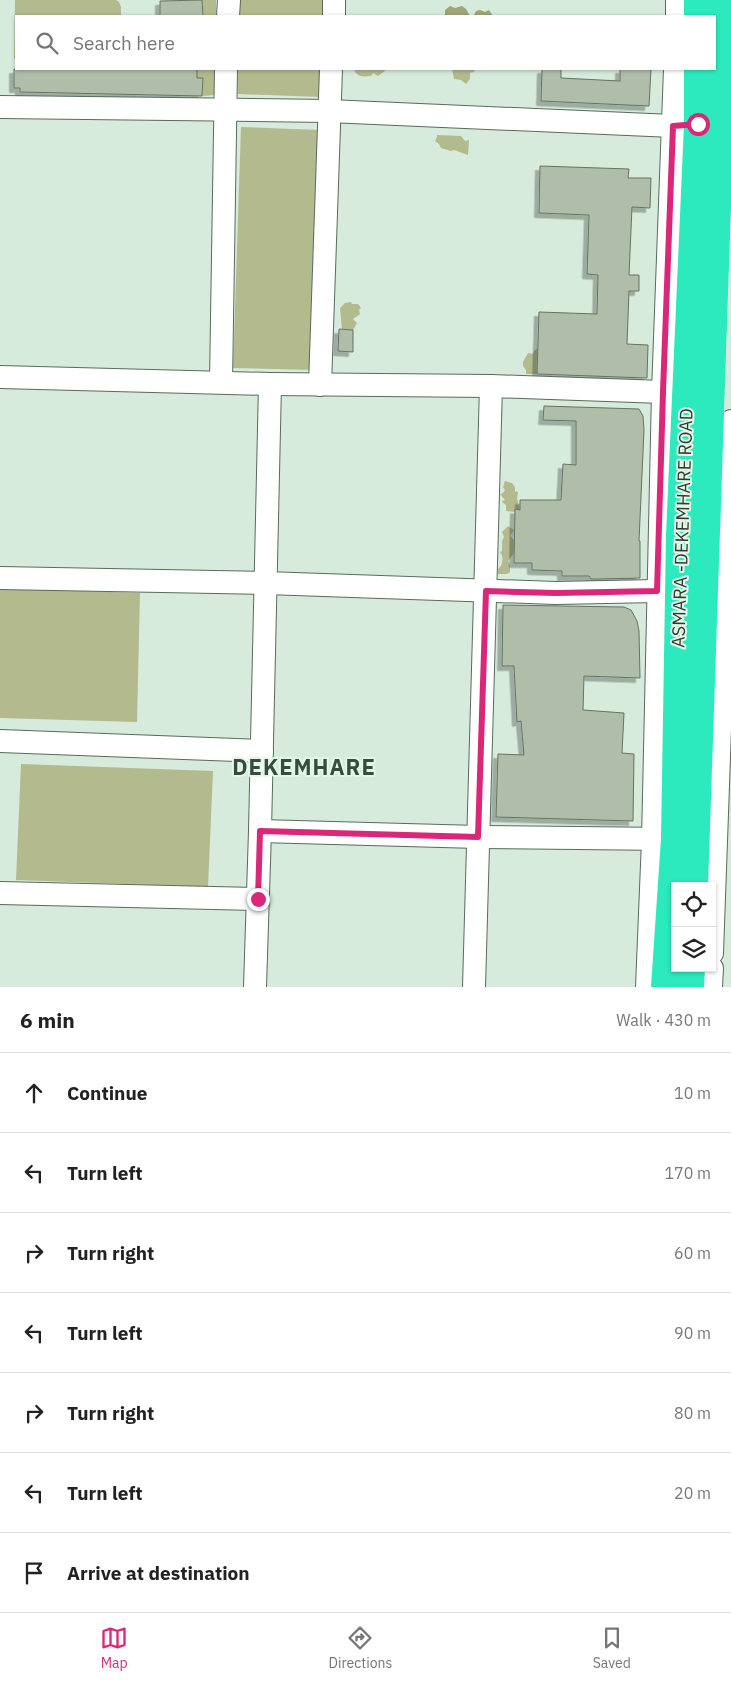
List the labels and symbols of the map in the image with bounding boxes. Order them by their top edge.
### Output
route start [687,113,710,136]
street label: ASMARA -DEKEMHARE ROAD [666,408,698,648]
district label: DEKEMHARE [232,752,376,781]
route end [247,888,270,911]

